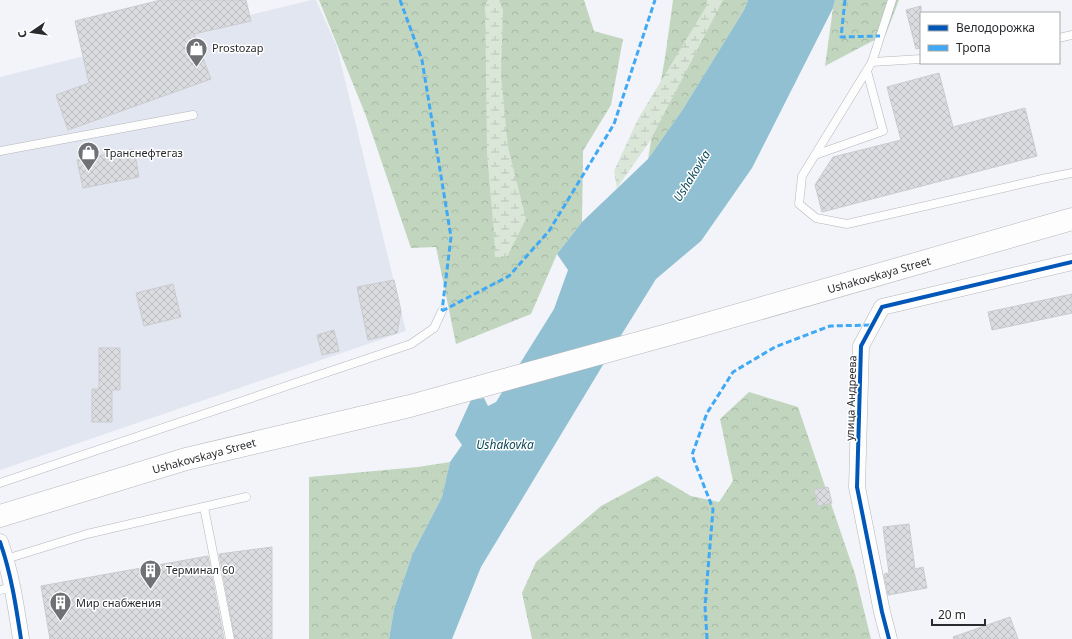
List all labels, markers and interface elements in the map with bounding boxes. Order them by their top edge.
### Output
north arrow [12,12,52,52]
legend [920,12,1060,64]
text: Велодорожка [956,19,1035,36]
text: С [14,29,30,40]
shop icon: Prostozap [183,35,209,68]
text: Тропа [956,39,991,56]
place label: Prostozap [212,40,264,55]
shop icon: Транснефтегаз [76,140,102,173]
place label: Транснефтегаз [104,145,183,160]
water label: Ushakovka [669,147,714,205]
street label: Ushakovskaya Street [825,253,932,296]
street label: улица Андреева [842,355,859,441]
street label: Ushakovskaya Street [150,434,257,477]
water label: Ushakovka [476,436,534,453]
building icon: Терминал 60 [138,557,164,590]
place label: Терминал 60 [166,562,234,577]
building icon: Мир снабжения [48,590,74,623]
place label: Мир снабжения [76,595,161,610]
scale bar [932,601,985,627]
text: 20 m [938,606,966,623]

